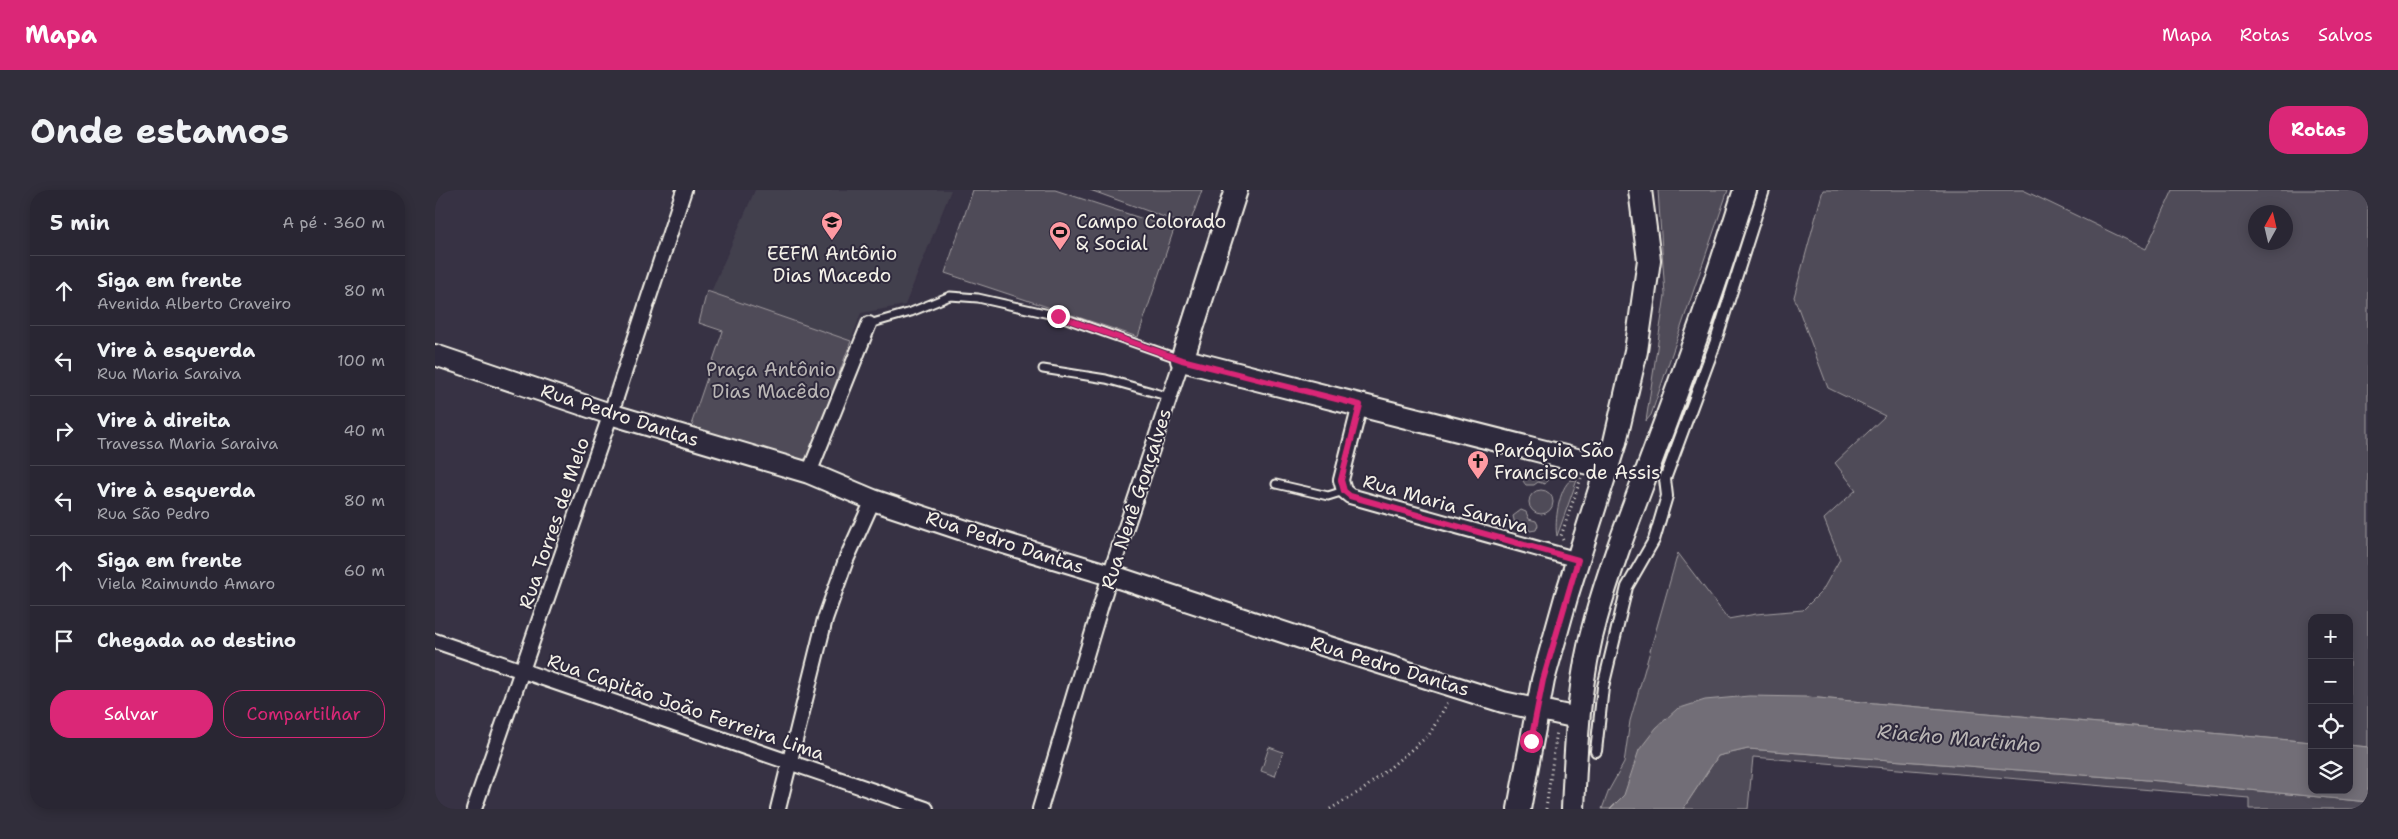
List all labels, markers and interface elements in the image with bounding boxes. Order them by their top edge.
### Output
text: Mapa [25,19,97,51]
text: Mapa [2162,23,2212,47]
text: Rotas [2240,23,2290,47]
text: Salvos [2318,23,2373,47]
button: Rotas [2269,106,2368,154]
text: Onde estamos [30,107,289,154]
north arrow [2248,205,2293,250]
text: 5 min [50,209,110,237]
place label: Campo Colorado & Social [1076,209,1226,256]
school or university icon: EEFM Antônio Dias Macedo [820,210,844,241]
text: A pé · 360 m [282,212,385,233]
sports icon: Campo Colorado & Social [1048,220,1072,251]
place label: EEFM Antônio Dias Macedo [767,241,897,288]
text: Siga em frente [97,268,242,293]
icon: ahead [50,277,78,305]
text: 80 m [344,280,385,301]
text: Avenida Alberto Craveiro [97,293,291,314]
route end [1047,305,1070,328]
text: Vire à esquerda [97,338,255,363]
icon: left [50,347,78,375]
text: 100 m [337,350,385,371]
park label: Praça Antônio Dias Macêdo [706,357,836,404]
text: Rua Maria Saraiva [97,363,241,384]
street label: Rua Pedro Dantas [538,378,702,452]
street label: Rua Nenê Gonçalves [1095,405,1177,593]
text: Vire à direita [97,408,230,433]
icon: right [50,417,78,445]
text: 40 m [343,420,385,441]
text: Travessa Maria Saraiva [97,433,278,454]
street label: Rua Torres de Melo [513,434,595,612]
place label: Paróquia São Francisco de Assis [1494,438,1660,485]
church icon: Paróquia São Francisco de Assis [1466,449,1490,480]
street label: Rua Maria Saraiva [1360,468,1532,540]
text: Vire à esquerda [97,478,255,503]
icon: left [50,487,78,515]
text: 80 m [344,490,385,511]
text: Rua São Pedro [97,503,210,524]
street label: Rua Pedro Dantas [923,505,1087,579]
text: Siga em frente [97,548,242,573]
icon: ahead [50,557,78,585]
text: 60 m [344,560,385,581]
text: Viela Raimundo Amaro [97,573,275,594]
map controls [2308,614,2353,794]
button: + [2308,614,2353,659]
icon: arrive [50,627,78,655]
text: Chegada ao destino [97,628,296,653]
street label: Rua Pedro Dantas [1308,630,1472,702]
street label: Rua Capitão João Ferreira Lima [544,648,828,766]
button: − [2308,659,2353,704]
button: Salvar [50,690,213,738]
button: Compartilhar [223,690,385,738]
button: locate [2308,704,2353,749]
water label: Riacho Martinho [1876,718,2042,758]
route start [1520,730,1543,753]
button: layers [2308,749,2353,794]

